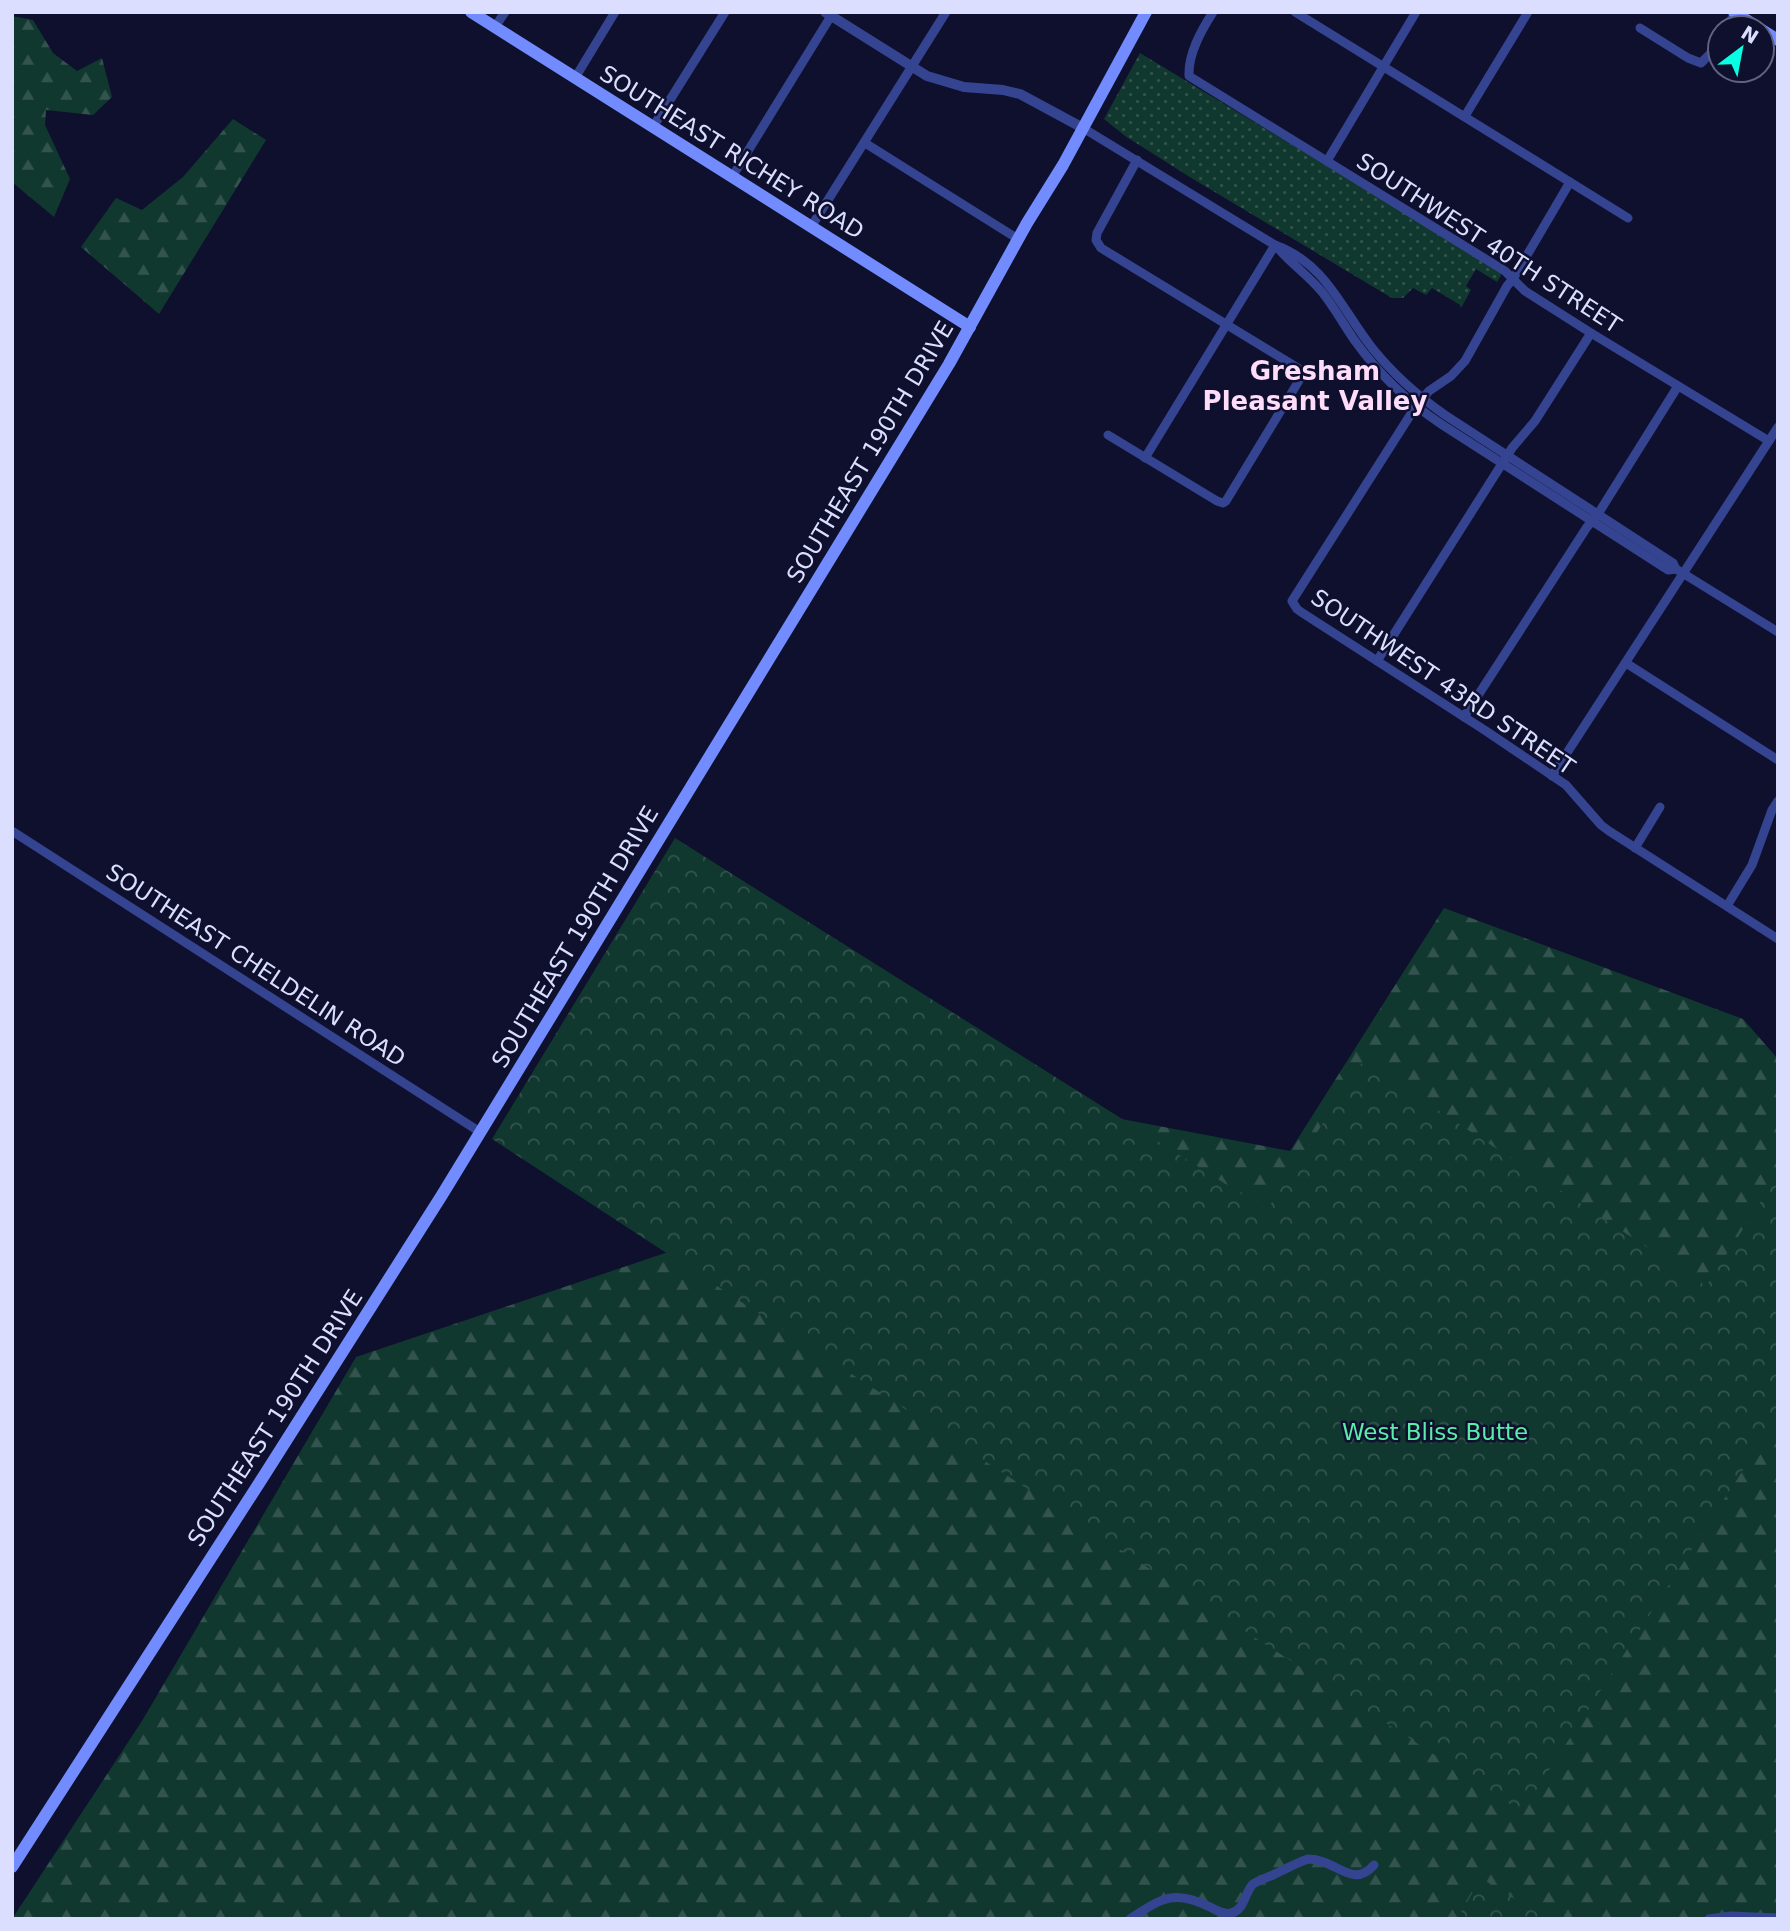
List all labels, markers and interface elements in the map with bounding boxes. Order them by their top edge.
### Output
north arrow [1706,14,1776,84]
text: N [1737,21,1763,48]
street label: SOUTHEAST RICHEY ROAD [595,60,869,244]
street label: SOUTHWEST 40TH STREET [1352,148,1627,339]
street label: SOUTHEAST 190TH DRIVE [781,317,959,587]
district label: Gresham Pleasant Valley [1203,356,1427,416]
street label: SOUTHWEST 43RD STREET [1306,584,1580,781]
street label: SOUTHEAST 190TH DRIVE [486,802,664,1072]
street label: SOUTHEAST CHELDELIN ROAD [102,858,410,1072]
street label: SOUTHEAST 190TH DRIVE [182,1285,368,1551]
park label: West Bliss Butte [1342,1419,1528,1445]

